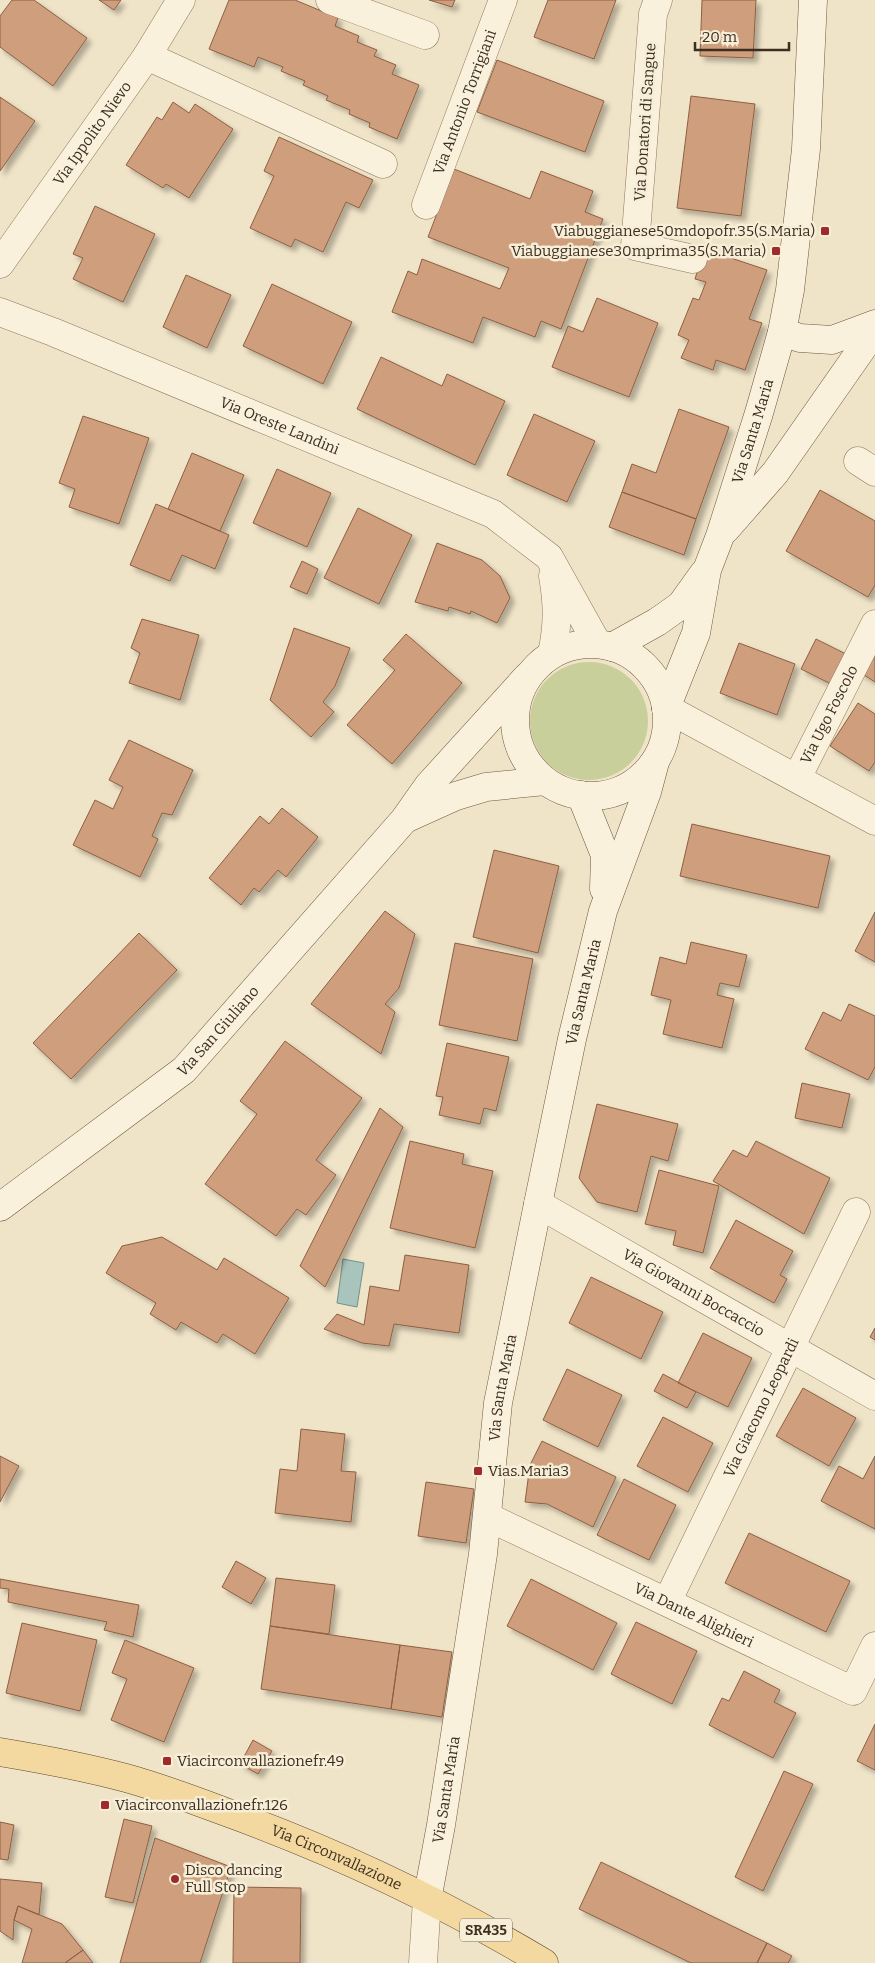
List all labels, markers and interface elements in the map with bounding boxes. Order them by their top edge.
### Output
scale bar [695,20,789,52]
street label: Via Antonio Torrigiani [429,27,500,177]
text: 20 m [702,28,738,46]
street label: Via Donatori di Sangue [630,42,660,202]
street label: Via Ippolito Nievo [49,78,135,189]
place label: Viabuggianese50mdopofr.35(S.Maria) [554,222,815,240]
marker: Viabuggianese50mdopofr.35(S.Maria) [819,225,831,237]
place label: Viabuggianese30mprima35(S.Maria) [511,242,766,260]
marker: Viabuggianese30mprima35(S.Maria) [770,245,782,257]
street label: Via Santa Maria [728,377,777,486]
street label: Via Oreste Landini [217,393,343,459]
street label: Via Ugo Foscolo [797,662,862,767]
street label: Via Santa Maria [562,937,605,1047]
street label: Via San Giuliano [174,982,263,1081]
street label: Via Giovanni Boccaccio [619,1245,768,1340]
street label: Via Santa Maria [485,1333,521,1442]
street label: Via Giacomo Leopardi [720,1335,803,1480]
place label: Vias.Maria3 [488,1462,569,1480]
marker: Vias.Maria3 [472,1465,484,1477]
street label: Via Dante Alighieri [631,1579,757,1651]
street label: Via Santa Maria [429,1735,464,1845]
place label: Viacirconvallazionefr.49 [177,1752,344,1770]
marker: Viacirconvallazionefr.49 [161,1755,173,1767]
place label: Viacirconvallazionefr.126 [115,1796,288,1814]
marker: Viacirconvallazionefr.126 [99,1799,111,1811]
street label: Via Circonvallazione [269,1821,405,1894]
place label: Disco dancing Full Stop [185,1861,282,1896]
marker: Disco dancing Full Stop [169,1873,181,1885]
road number: SR435 [460,1918,512,1942]

